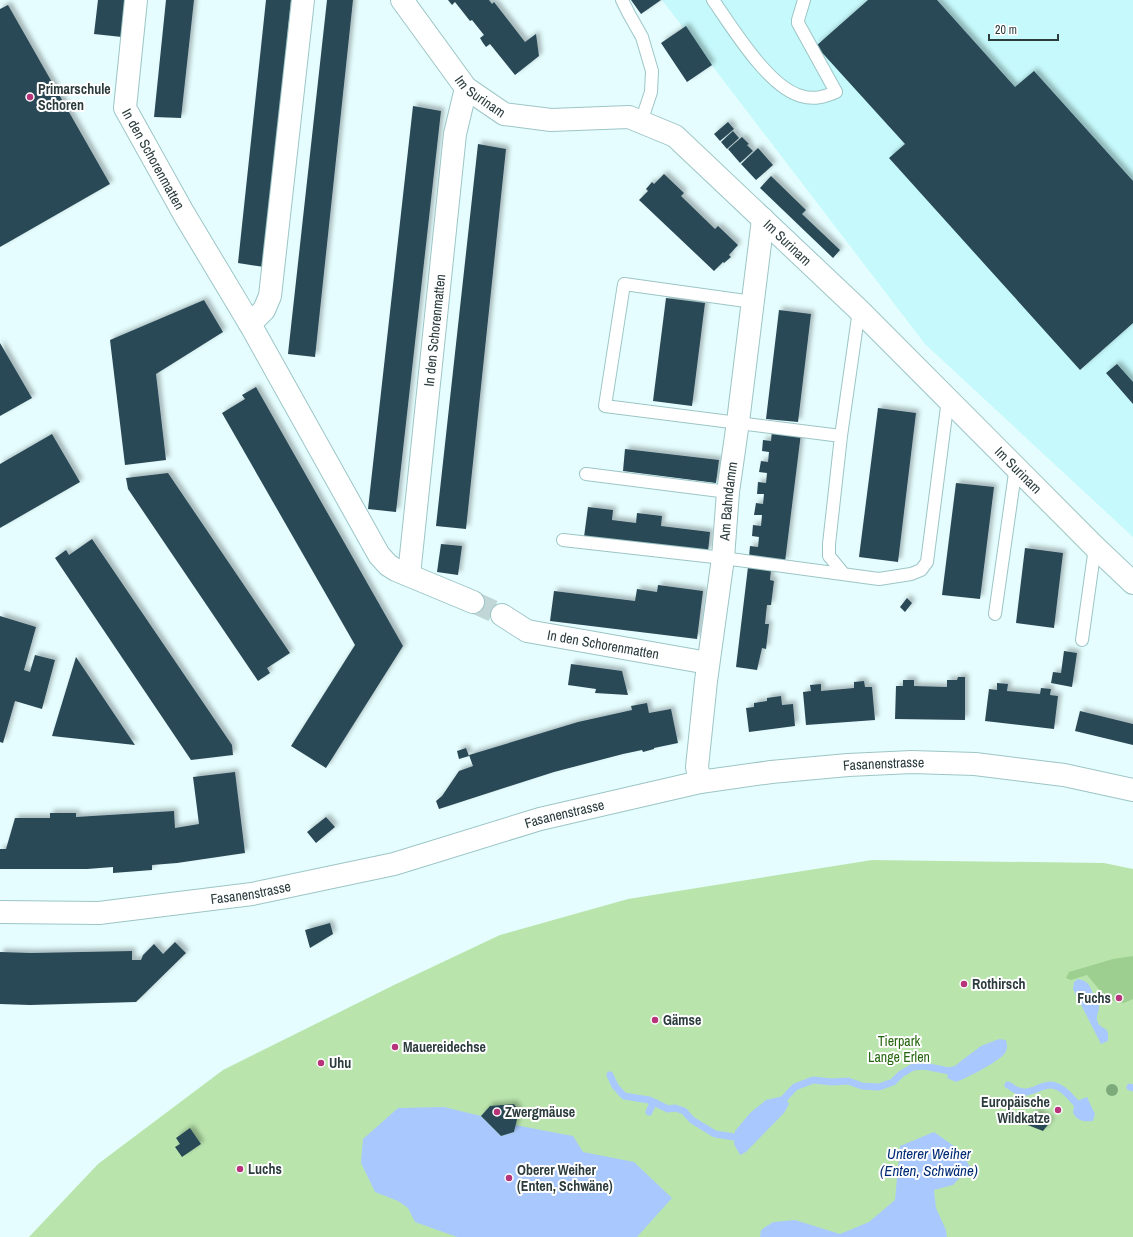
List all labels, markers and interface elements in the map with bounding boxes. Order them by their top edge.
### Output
scale bar [989,16,1058,42]
text: 20 m [995,22,1017,38]
street label: Im Surinam [451,72,509,121]
place label: Primarschule Schoren [38,80,111,114]
marker: Primarschule Schoren [25,92,35,102]
street label: In den Schorenmatten [118,105,189,213]
street label: Im Surinam [760,216,815,269]
street label: In den Schorenmatten [420,273,449,388]
street label: Im Surinam [991,443,1046,497]
street label: Am Bahndamm [715,461,741,542]
street label: In den Schorenmatten [546,626,660,663]
street label: Fasanenstrasse [842,753,924,774]
street label: Fasanenstrasse [522,795,606,832]
street label: Fasanenstrasse [209,877,292,908]
place label: Rothirsch [972,975,1026,993]
marker: Rothirsch [959,979,969,989]
place label: Fuchs [1077,989,1111,1007]
marker: Fuchs [1114,993,1124,1003]
place label: Gämse [663,1011,701,1029]
marker: Gämse [650,1015,660,1025]
park label: Tierpark Lange Erlen [868,1032,930,1066]
place label: Mauereidechse [403,1038,486,1056]
marker: Mauereidechse [390,1042,400,1052]
place label: Uhu [329,1054,351,1072]
marker: Uhu [316,1058,326,1068]
place label: Europäische Wildkatze [981,1093,1050,1127]
place label: Zwergmäuse [505,1103,575,1121]
marker: Europäische Wildkatze [1053,1105,1063,1115]
marker: Zwergmäuse [492,1107,502,1117]
water label: Unterer Weiher (Enten, Schwäne) [880,1143,978,1181]
place label: Luchs [248,1160,282,1178]
place label: Oberer Weiher (Enten, Schwäne) [517,1161,613,1195]
marker: Luchs [235,1164,245,1174]
marker: Oberer Weiher (Enten, Schwäne) [504,1173,514,1183]

